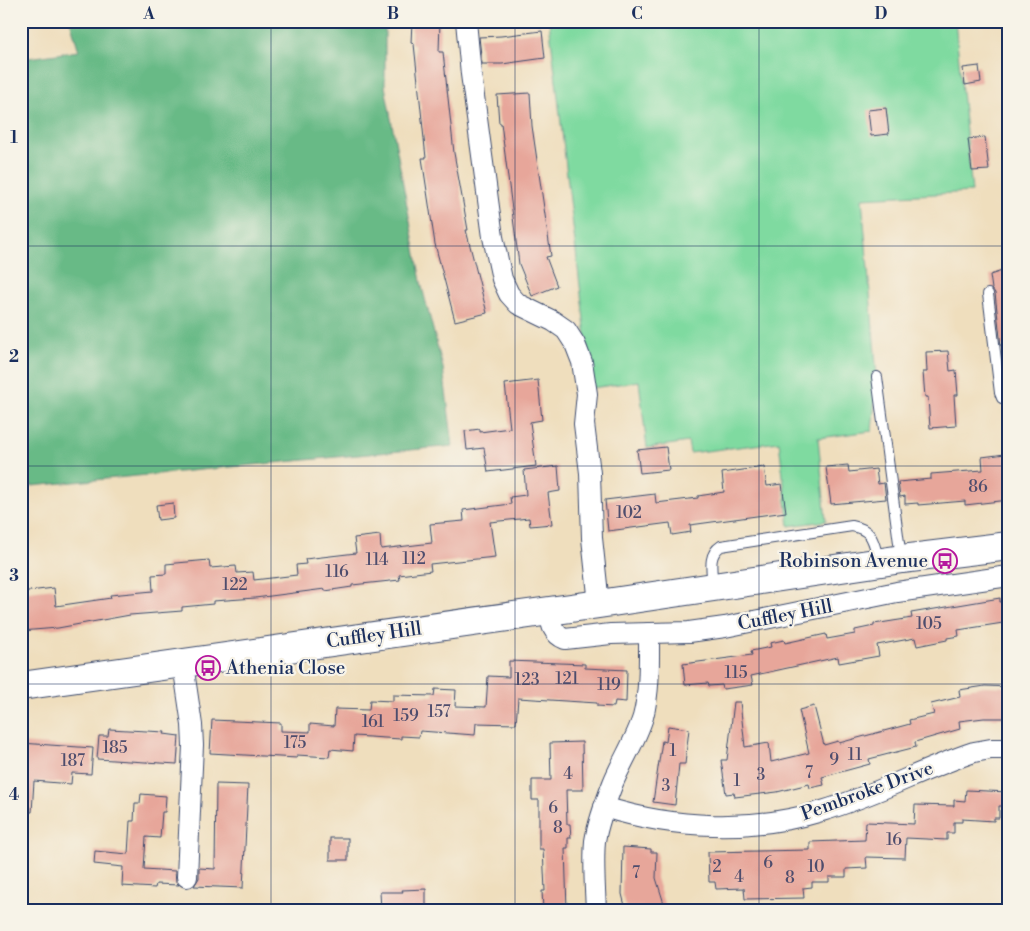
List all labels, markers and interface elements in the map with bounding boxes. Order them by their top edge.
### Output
text: A [142,4,155,24]
text: B [387,4,399,24]
text: C [631,4,643,24]
text: D [875,4,888,24]
text: 1 [10,128,18,148]
text: 2 [9,347,19,367]
house number: 86 [968,477,988,497]
house number: 102 [616,503,642,523]
bus stop icon: Robinson Avenue [932,548,958,574]
house number: 112 [402,549,426,569]
place label: Robinson Avenue [779,549,928,573]
house number: 114 [365,550,389,570]
house number: 116 [325,562,349,582]
text: 3 [9,566,19,586]
house number: 122 [222,575,248,595]
street label: Cuffley Hill [736,594,835,636]
house number: 105 [916,614,942,634]
street label: Cuffley Hill [325,616,424,654]
bus stop icon: Athenia Close [195,655,221,681]
place label: Athenia Close [225,656,345,680]
house number: 115 [724,663,748,683]
house number: 121 [555,669,579,689]
house number: 123 [514,670,540,690]
house number: 119 [597,675,621,695]
house number: 157 [427,702,451,722]
house number: 159 [393,706,419,726]
house number: 161 [362,712,384,732]
house number: 175 [284,733,306,753]
house number: 185 [102,738,128,758]
house number: 1 [670,741,677,761]
house number: 11 [848,745,862,765]
house number: 9 [829,750,839,770]
house number: 187 [61,751,85,771]
street label: Pembroke Drive [798,756,936,826]
house number: 7 [805,763,813,783]
house number: 4 [563,764,573,784]
house number: 3 [757,765,766,785]
house number: 1 [734,771,741,791]
house number: 3 [662,776,671,796]
text: 4 [9,785,20,805]
house number: 6 [548,798,558,818]
house number: 8 [553,818,563,838]
house number: 16 [886,830,902,850]
house number: 6 [763,853,773,873]
house number: 2 [712,857,722,877]
house number: 10 [808,857,825,877]
house number: 7 [632,863,640,883]
house number: 4 [734,867,744,887]
house number: 8 [785,868,795,888]

